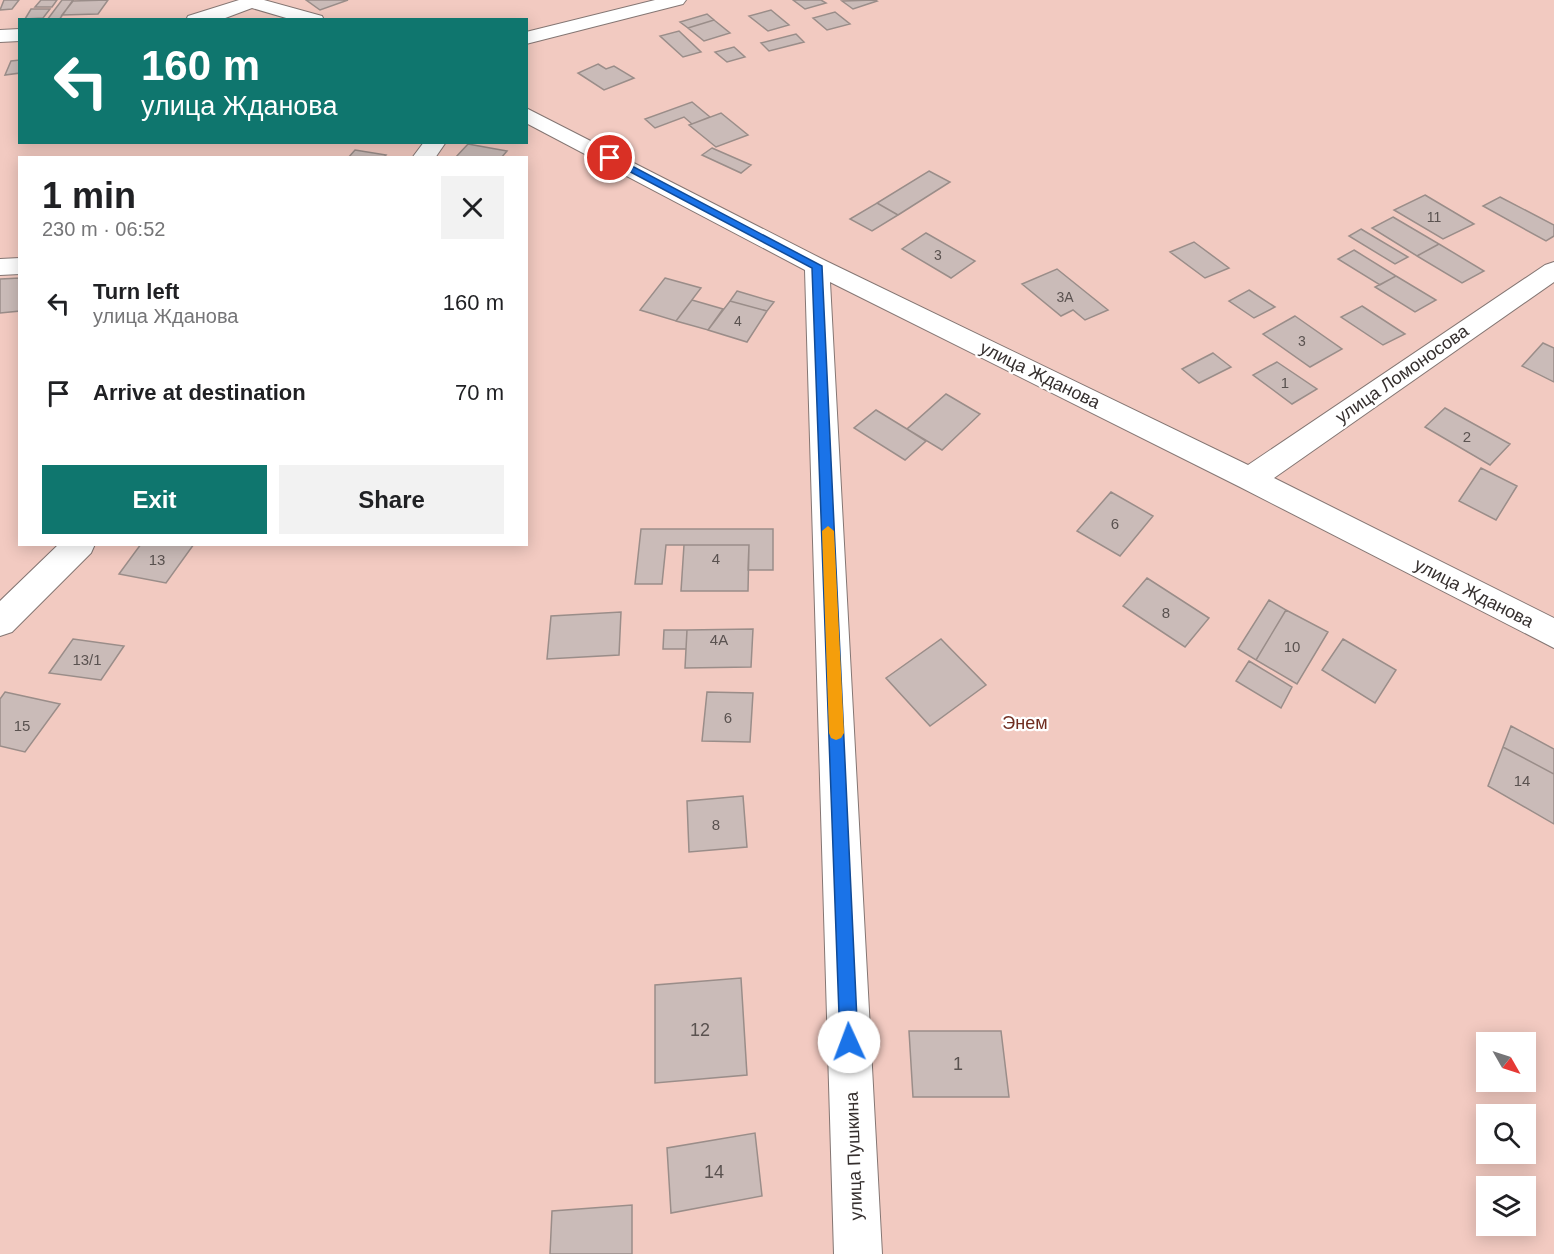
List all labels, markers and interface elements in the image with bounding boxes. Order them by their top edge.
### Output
icon: left [42,42,120,120]
text: 160 m [141,42,260,89]
text: улица Жданова [141,91,337,121]
pin [584,132,635,183]
icon: arrive [593,141,626,174]
text: 1 min [42,175,136,216]
button: close [441,176,504,239]
house number: 11 [1427,209,1441,225]
text: 230 m · 06:52 [42,218,165,240]
house number: 3 [934,247,942,263]
text: Turn left [93,279,179,304]
icon: left [42,287,75,320]
house number: 3А [1056,289,1074,305]
text: 160 m [443,290,504,315]
text: улица Жданова [93,305,239,327]
house number: 4 [734,313,742,329]
street label: улица Ломоносова [1332,320,1473,427]
house number: 3 [1298,333,1306,349]
street label: улица Жданова [977,337,1104,413]
house number: 1 [1281,374,1289,391]
icon: arrive [42,377,75,410]
text: Arrive at destination [93,380,306,405]
text: 70 m [455,380,504,405]
house number: 2 [1463,428,1471,445]
button: Exit [42,465,267,534]
button: Share [279,465,504,534]
house number: 6 [1111,515,1119,532]
house number: 4 [712,550,720,567]
house number: 13 [149,551,165,568]
street label: улица Жданова [1411,554,1538,632]
house number: 8 [1162,604,1170,621]
house number: 4А [710,631,728,648]
house number: 10 [1284,638,1300,655]
house number: 13/1 [72,651,102,668]
house number: 6 [724,709,732,726]
park label: Энем [1002,713,1048,733]
house number: 15 [14,717,30,734]
house number: 14 [1514,772,1530,789]
house number: 8 [712,816,720,833]
position arrow [817,1010,881,1074]
house number: 12 [690,1020,710,1040]
north arrow [1476,1032,1536,1092]
map controls [1476,1032,1536,1236]
house number: 1 [953,1054,963,1074]
street label: улица Пушкина [842,1090,866,1221]
button: search [1476,1104,1536,1164]
house number: 14 [704,1162,724,1182]
button: layers [1476,1176,1536,1236]

